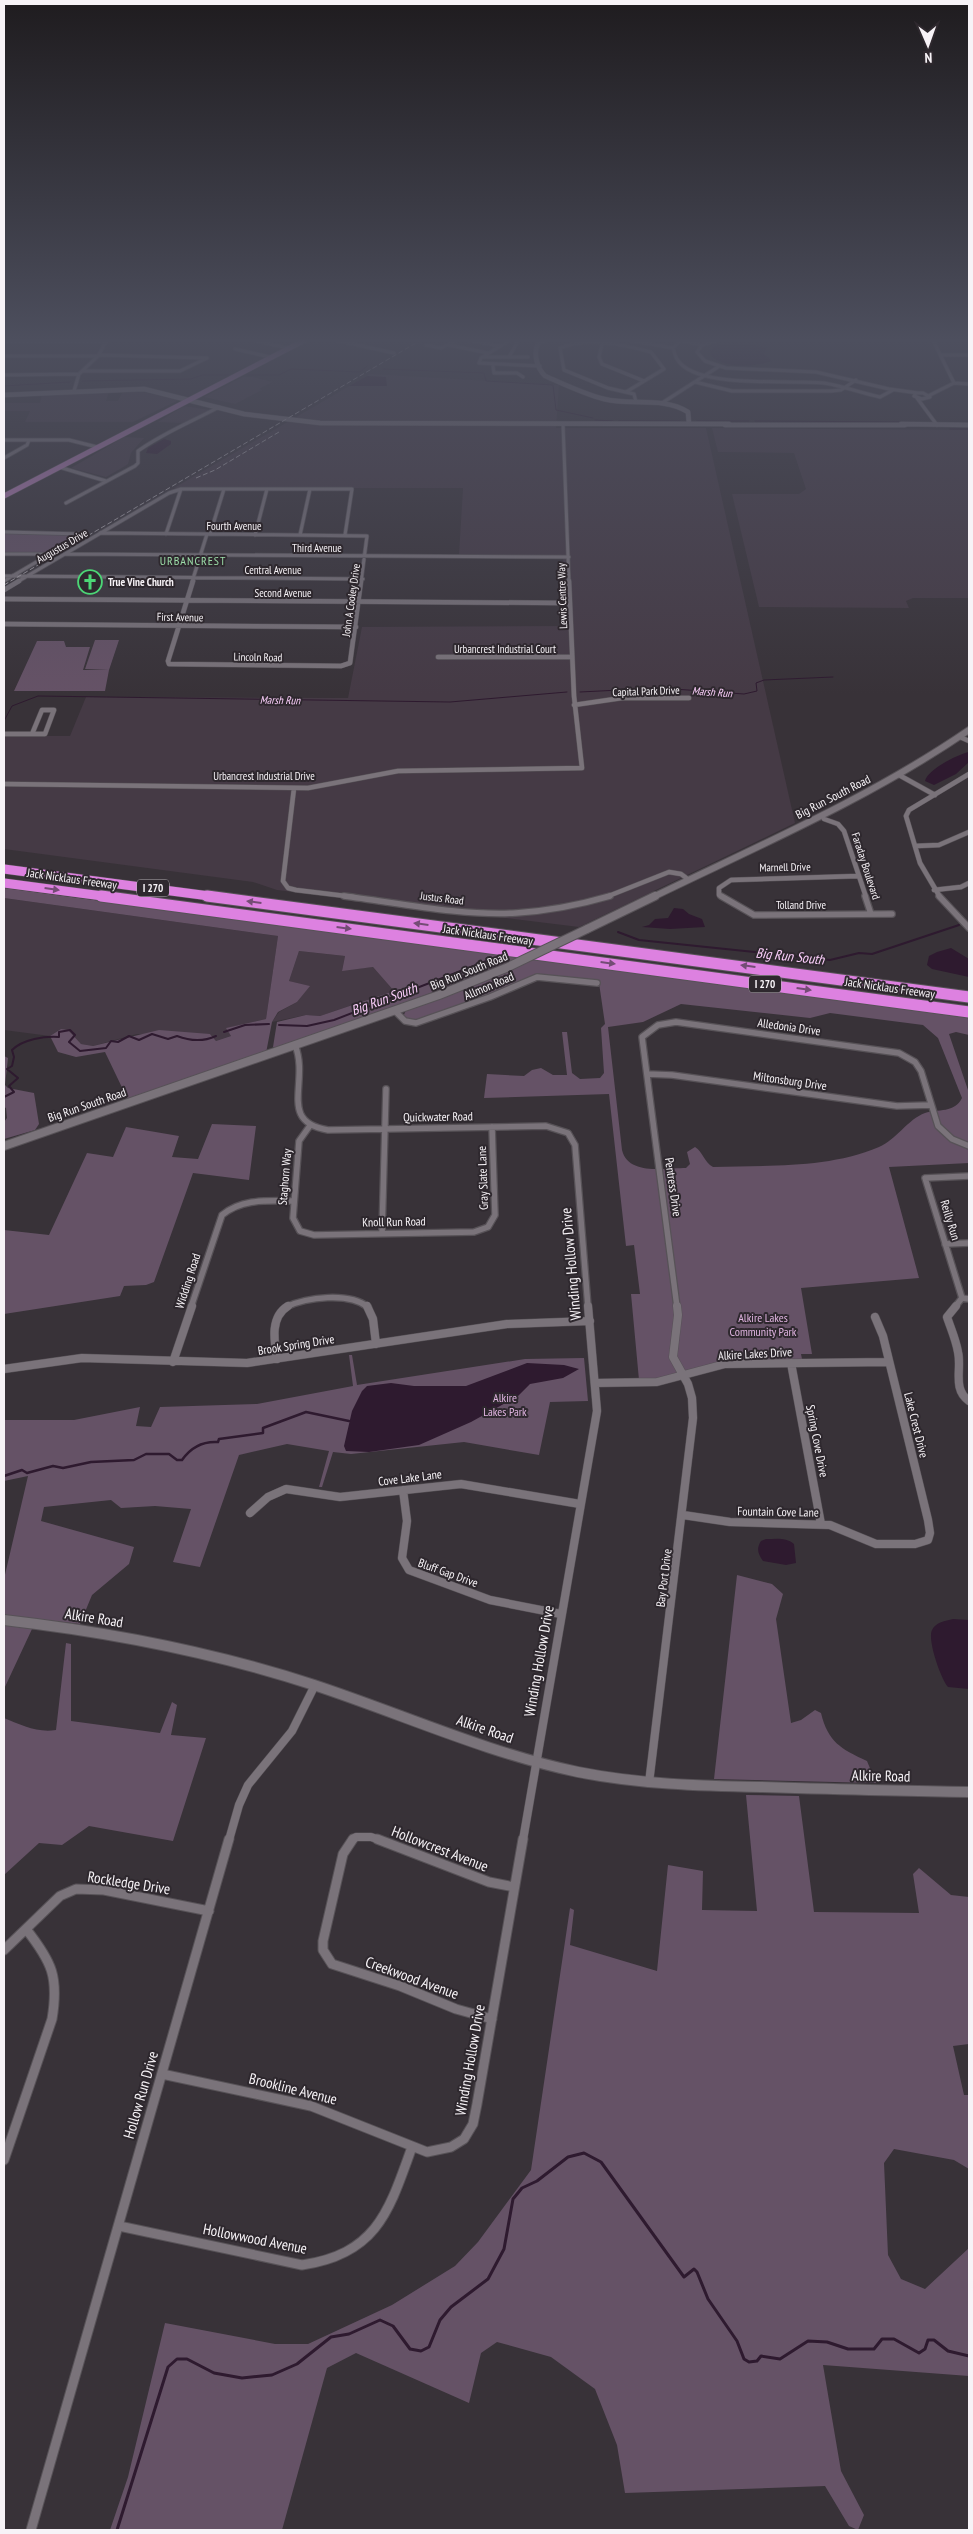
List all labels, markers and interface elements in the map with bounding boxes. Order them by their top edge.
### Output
north arrow [903,20,953,70]
text: N [924,49,933,67]
street label: Fourth Avenue [206,519,262,533]
street label: Augustus Drive [34,525,91,566]
street label: Third Avenue [292,541,342,555]
district label: URBANCREST [160,553,226,568]
street label: John A Cooley Drive [339,562,363,638]
street label: Lewis Centre Way [554,562,570,629]
street label: Central Avenue [245,563,302,577]
church icon: True Vine Church [77,569,103,595]
place label: True Vine Church [108,575,174,589]
street label: Second Avenue [254,586,312,600]
street label: First Avenue [157,610,204,624]
street label: Urbancrest Industrial Court [454,642,556,656]
street label: Lincoln Road [233,650,283,664]
street label: Capital Park Drive [612,683,680,699]
water label: Marsh Run [691,684,734,700]
water label: Marsh Run [260,693,301,707]
street label: Urbancrest Industrial Drive [213,769,315,783]
street label: Big Run South Road [793,771,873,822]
street label: Faraday Boulevard [849,831,884,902]
street label: Marnell Drive [759,860,811,874]
street label: Jack Nicklaus Freeway [25,865,118,892]
road number: I 270 [137,880,169,896]
one-way arrow [44,885,60,893]
street label: Justus Road [418,888,465,908]
one-way arrow [246,898,262,906]
street label: Tolland Drive [776,898,826,912]
one-way arrow [413,920,429,928]
street label: Jack Nicklaus Freeway [441,921,534,948]
one-way arrow [336,925,352,933]
water label: Big Run South [755,943,826,969]
street label: Big Run South Road [428,948,510,993]
one-way arrow [601,960,617,968]
one-way arrow [739,962,755,970]
street label: Allmon Road [462,968,516,1003]
street label: Jack Nicklaus Freeway [843,974,936,1001]
road number: I 270 [749,976,781,992]
water label: Big Run South [349,979,420,1019]
one-way arrow [797,985,813,993]
street label: Alledonia Drive [757,1015,822,1038]
street label: Miltonsburg Drive [752,1068,828,1093]
street label: Big Run South Road [46,1084,128,1125]
street label: Quickwater Road [403,1108,473,1125]
street label: Gray Slate Lane [474,1146,491,1210]
street label: Staghorn Way [275,1148,294,1206]
street label: Pentress Drive [662,1157,685,1217]
street label: Reilly Run [937,1198,964,1242]
street label: Winding Hollow Drive [556,1207,585,1321]
street label: Knoll Run Road [362,1213,426,1230]
street label: Widding Road [172,1251,203,1310]
park label: Alkire Lakes Community Park [730,1310,797,1339]
street label: Brook Spring Drive [257,1331,335,1358]
street label: Alkire Lakes Drive [718,1344,792,1363]
park label: Alkire Lakes Park [483,1390,527,1419]
street label: Lake Crest Drive [901,1391,932,1459]
street label: Spring Cove Drive [803,1403,832,1478]
street label: Cove Lake Lane [377,1466,443,1489]
street label: Fountain Cove Lane [737,1503,819,1520]
street label: Bay Port Drive [652,1548,675,1608]
street label: Bluff Gap Drive [416,1555,480,1590]
street label: Alkire Road [64,1604,125,1631]
street label: Winding Hollow Drive [519,1604,558,1718]
street label: Alkire Road [454,1710,516,1747]
street label: Alkire Road [851,1765,911,1786]
street label: Hollowcrest Avenue [389,1821,491,1876]
street label: Rockledge Drive [86,1867,172,1898]
street label: Creekwood Avenue [363,1952,461,2003]
street label: Winding Hollow Drive [450,2003,489,2117]
street label: Hollow Run Drive [119,2049,162,2141]
street label: Brookline Avenue [247,2068,339,2109]
street label: Hollowwood Avenue [201,2219,309,2258]

